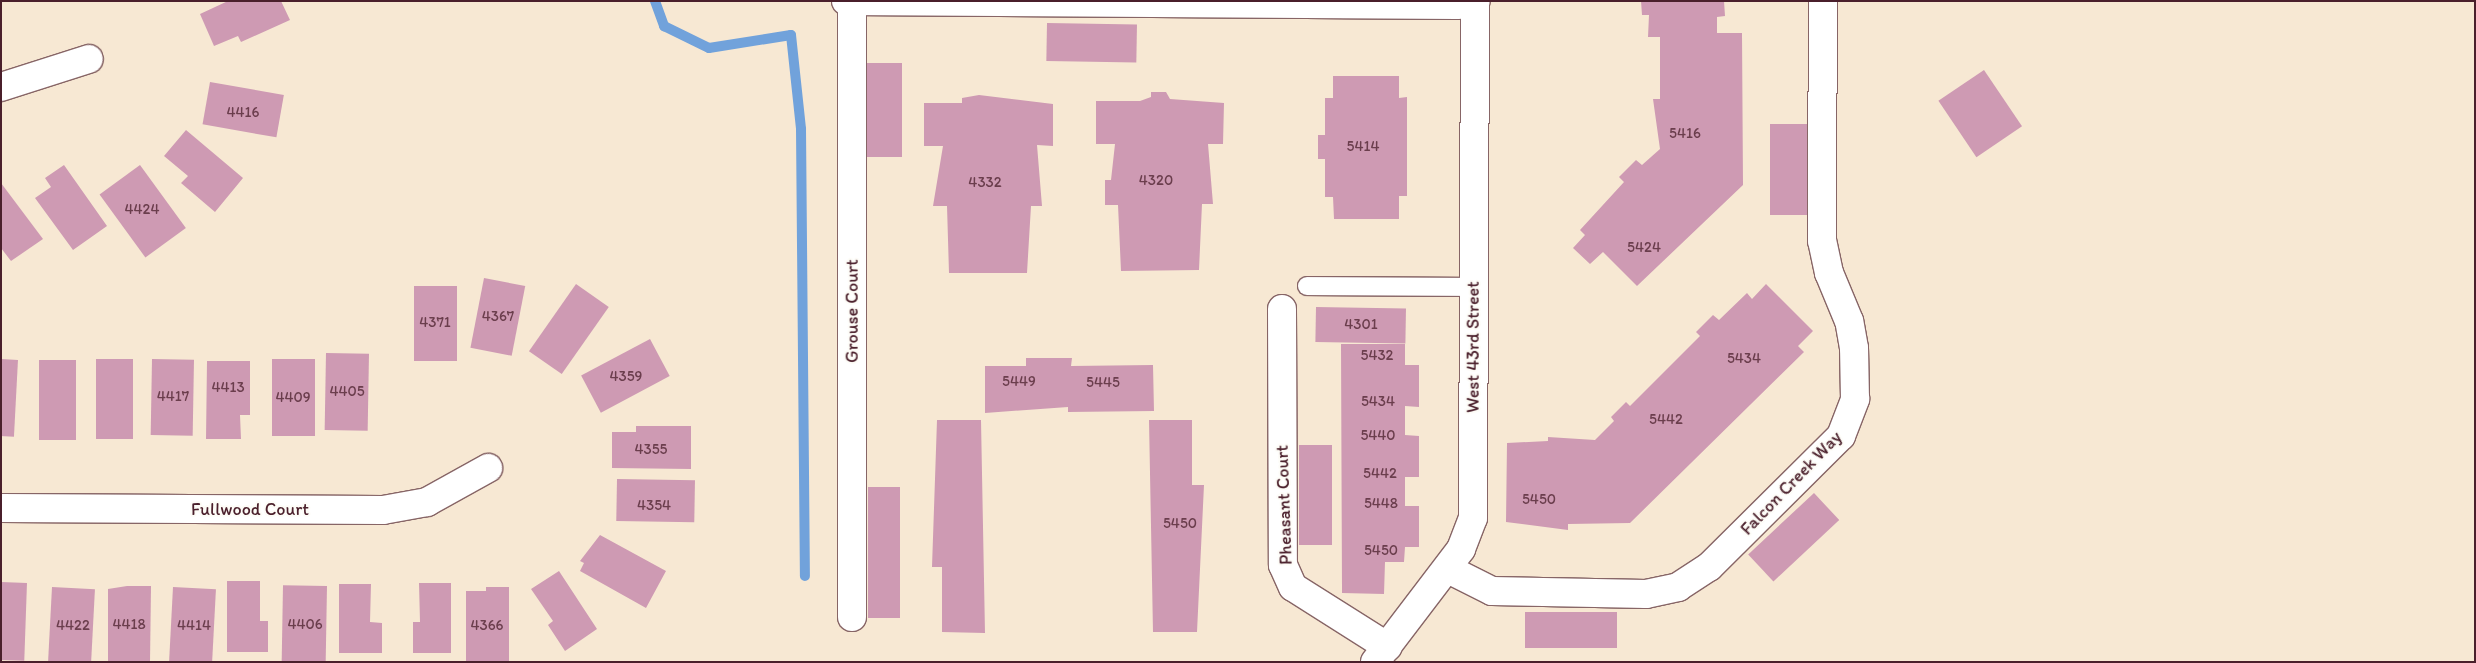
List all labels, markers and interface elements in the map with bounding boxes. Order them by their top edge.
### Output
house number: 4416 [227,104,259,122]
house number: 5416 [1669,125,1701,143]
house number: 5414 [1347,138,1379,156]
house number: 4320 [1139,172,1173,190]
house number: 4332 [968,174,1002,192]
house number: 4424 [125,201,159,219]
house number: 5424 [1627,239,1661,257]
street label: Grouse Court [841,259,863,363]
street label: West 43rd Street [1462,281,1484,413]
house number: 4367 [482,308,514,326]
house number: 4371 [419,314,451,332]
house number: 4301 [1344,316,1378,334]
house number: 5432 [1361,347,1393,365]
house number: 5434 [1727,350,1761,368]
house number: 4359 [610,368,642,386]
house number: 5449 [1002,373,1036,391]
house number: 5445 [1086,374,1120,392]
house number: 4413 [211,379,245,397]
house number: 4405 [329,383,365,401]
house number: 4417 [157,388,189,406]
house number: 4409 [275,389,311,407]
house number: 5434 [1361,393,1395,411]
house number: 5442 [1649,411,1683,429]
house number: 5440 [1360,427,1396,445]
street label: Falcon Creek Way [1736,427,1846,539]
house number: 4355 [635,441,667,459]
street label: Pheasant Court [1271,445,1297,565]
house number: 5442 [1363,465,1397,483]
house number: 5450 [1522,491,1556,509]
house number: 5448 [1364,495,1398,513]
house number: 4354 [637,497,671,515]
street label: Fullwood Court [191,498,309,520]
house number: 5450 [1163,515,1197,533]
house number: 5450 [1364,542,1398,560]
house number: 4418 [112,616,146,634]
house number: 4406 [287,616,323,634]
house number: 4422 [56,617,90,635]
house number: 4414 [177,617,211,635]
house number: 4366 [470,617,504,635]

